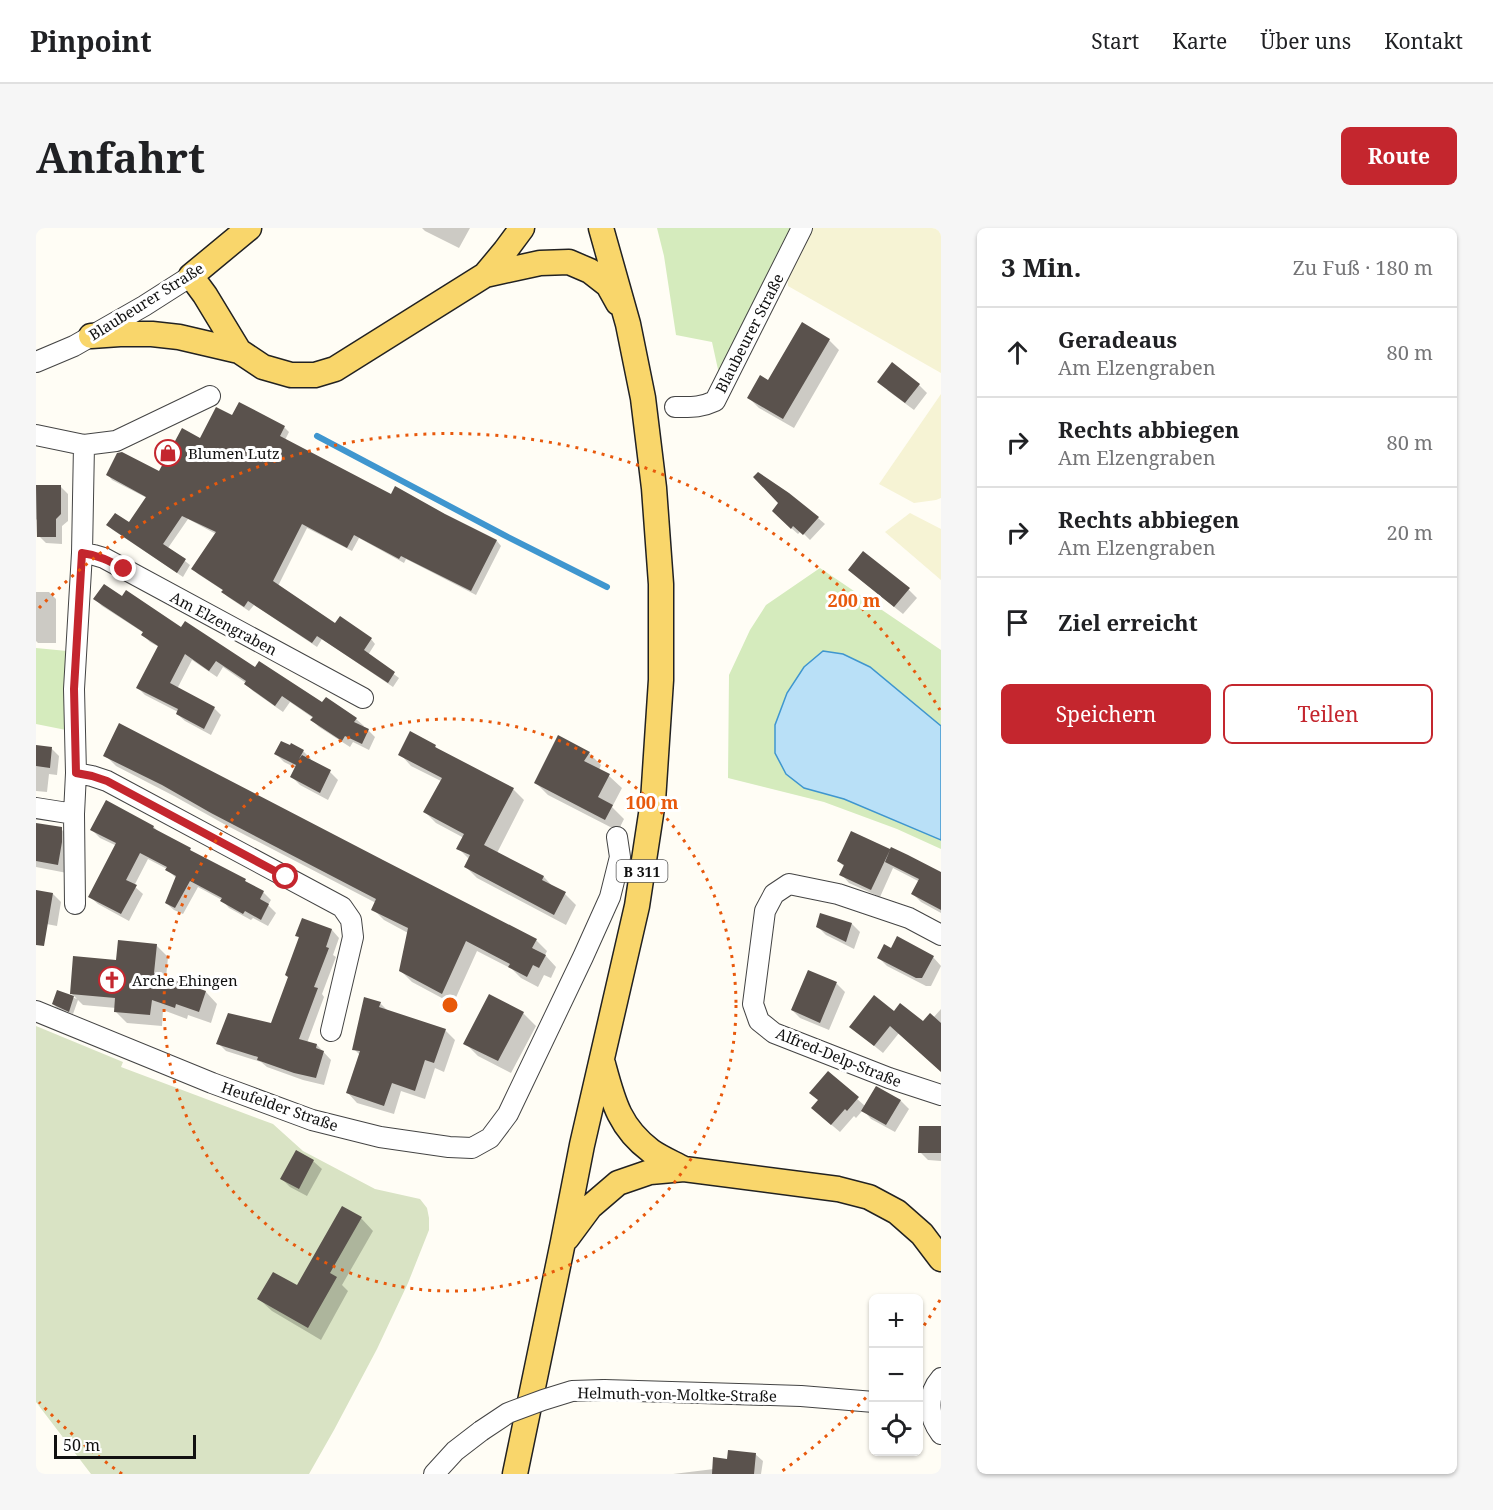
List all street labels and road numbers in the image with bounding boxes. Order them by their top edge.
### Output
street label: Blaubeurer Straße [85,258,207,344]
street label: Blaubeurer Straße [710,270,788,396]
street label: Am Elzengraben [167,586,281,660]
road number: B 311 [616,860,668,882]
street label: Alfred-Delp-Straße [773,1023,905,1091]
street label: Heufelder Straße [219,1077,341,1135]
street label: Helmuth-von-Moltke-Straße [577,1382,777,1406]

